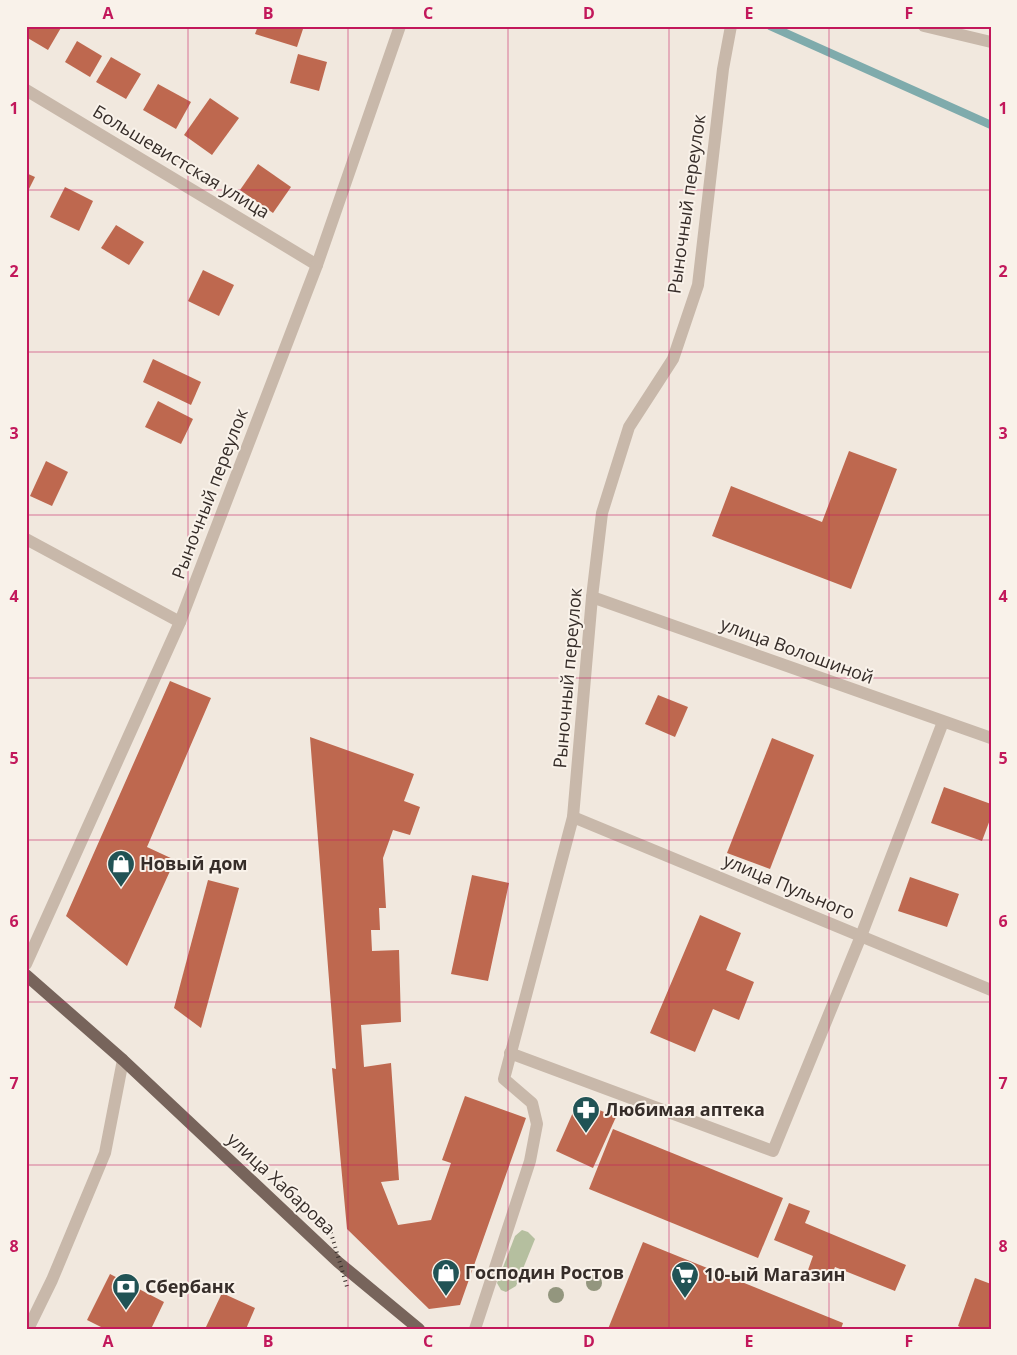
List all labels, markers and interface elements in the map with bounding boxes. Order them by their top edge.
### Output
text: A [102,2,114,24]
text: B [263,2,273,24]
text: C [423,2,433,24]
text: D [583,2,595,24]
text: E [745,2,754,24]
text: F [905,2,913,24]
text: 1 [9,97,19,119]
text: 1 [998,97,1008,119]
street label: Большевистская улица [89,99,274,224]
street label: Рыночный переулок [662,112,711,295]
text: 2 [9,260,19,282]
text: 2 [998,260,1008,282]
street label: Рыночный переулок [165,404,253,582]
text: 3 [9,422,19,444]
text: 3 [998,422,1008,444]
text: 4 [9,585,19,607]
text: 4 [998,585,1008,607]
street label: Рыночный переулок [547,586,587,769]
street label: улица Волошиной [717,611,877,689]
text: 5 [9,747,19,769]
text: 5 [998,747,1008,769]
street label: улица Пульного [720,848,859,925]
shop icon: Новый дом [106,849,136,888]
place label: Новый дом [140,851,247,875]
text: 6 [9,910,19,932]
text: 6 [998,910,1008,932]
text: 7 [9,1072,19,1094]
text: 7 [998,1072,1008,1094]
pharmacy icon: Любимая аптека [571,1095,601,1134]
place label: Любимая аптека [605,1097,765,1121]
street label: улица Хабарова [222,1127,341,1240]
text: 8 [9,1235,19,1257]
text: 8 [998,1235,1008,1257]
shop icon: Господин Ростов [431,1258,461,1297]
place label: Господин Ростов [465,1260,624,1284]
supermarket icon: 10-ый Магазин [670,1260,700,1299]
place label: 10-ый Магазин [704,1262,846,1286]
bank icon: Сбербанк [111,1272,141,1311]
place label: Сбербанк [145,1274,236,1298]
text: A [102,1330,114,1352]
text: B [263,1330,273,1352]
text: C [423,1330,433,1352]
text: D [583,1330,595,1352]
text: E [745,1330,754,1352]
text: F [905,1330,913,1352]

